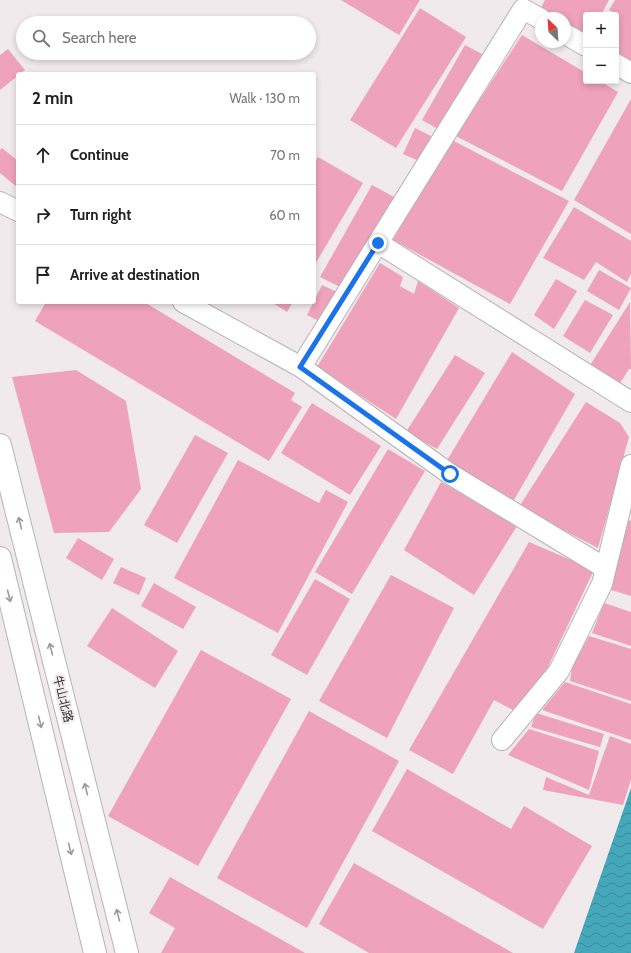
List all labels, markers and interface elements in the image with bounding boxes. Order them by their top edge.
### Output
north arrow [535,12,571,48]
map controls [583,12,619,84]
button: + [583,12,619,48]
search box [16,16,316,60]
icon: search [30,27,52,49]
text: Search here [62,29,137,47]
button: − [583,48,619,84]
text: 2 min [32,88,73,108]
text: Walk · 130 m [229,90,300,106]
icon: ahead [32,144,54,166]
text: Continue [70,146,129,164]
text: 70 m [270,147,300,163]
icon: right [32,204,54,226]
text: Turn right [70,206,131,224]
text: 60 m [269,207,300,223]
route end [369,234,387,252]
icon: arrive [32,264,54,286]
text: Arrive at destination [70,266,200,284]
route start [441,465,459,483]
one-way arrow [15,517,23,530]
one-way arrow [6,589,13,602]
one-way arrow [47,643,54,656]
street label: 牛山北路 [50,674,77,724]
one-way arrow [36,716,44,729]
one-way arrow [82,783,89,796]
one-way arrow [67,842,74,855]
one-way arrow [113,909,121,922]

